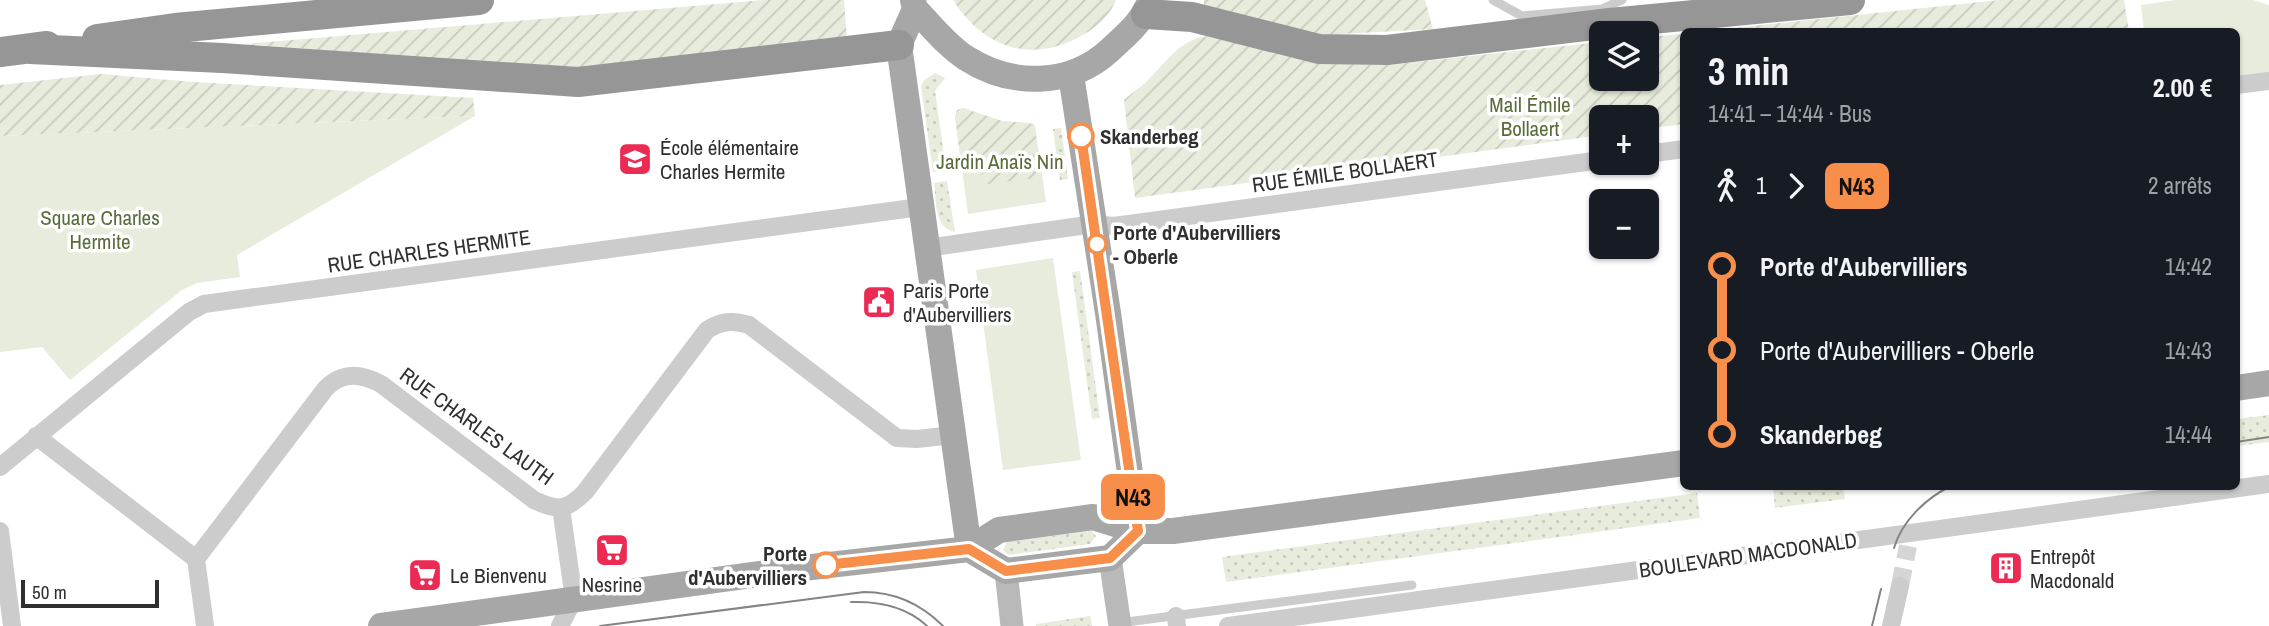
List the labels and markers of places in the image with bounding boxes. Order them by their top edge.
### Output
place label: Skanderbeg [1100,122,1199,151]
marker: Skanderbeg [1068,123,1094,149]
place label: École élémentaire Charles Hermite [660,133,799,186]
school or university icon: École élémentaire Charles Hermite [616,140,654,178]
place label: Porte d'Aubervilliers - Oberle [1113,218,1281,271]
marker: Porte d'Aubervilliers - Oberle [1087,234,1107,254]
place label: Paris Porte d'Aubervilliers [903,276,1012,329]
public building icon: Paris Porte d'Aubervilliers [860,283,898,321]
supermarket icon: Nesrine [593,531,631,569]
place label: Porte d'Aubervilliers [688,539,807,592]
place label: Entrepôt Macdonald [2030,542,2114,595]
building icon: Entrepôt Macdonald [1987,549,2025,587]
marker: Porte d'Aubervilliers [813,552,839,578]
supermarket icon: Le Bienvenu [406,556,444,594]
place label: Le Bienvenu [450,561,547,590]
place label: Nesrine [582,570,642,599]

